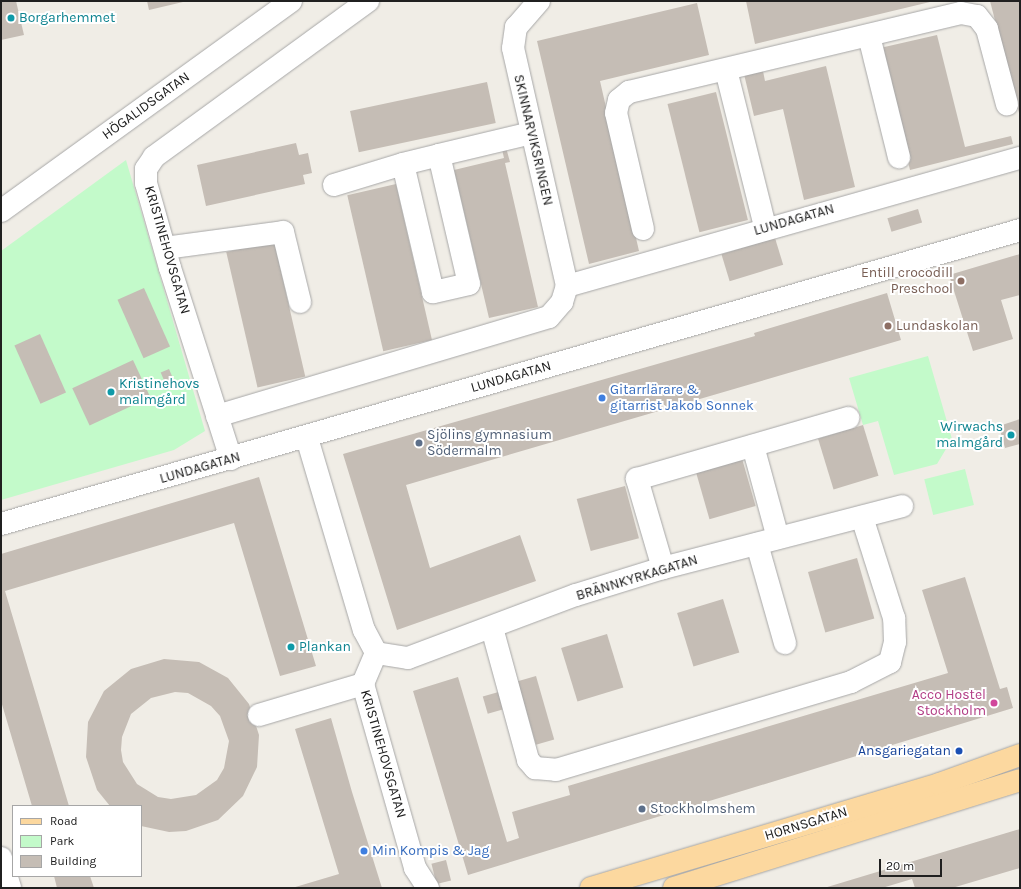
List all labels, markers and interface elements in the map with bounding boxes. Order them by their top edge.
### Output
place label: Borgarhemmet [19,10,115,26]
marker: Borgarhemmet [6,13,16,23]
street label: HÖGALIDSGATAN [99,69,193,143]
street label: SKINNARVIKSRINGEN [510,73,556,207]
street label: KRISTINEHOVSGATAN [141,184,193,316]
street label: LUNDAGATAN [752,200,836,240]
place label: Entill crocodill Preschool [861,265,953,298]
marker: Entill crocodill Preschool [956,276,966,286]
place label: Lundaskolan [896,318,978,334]
marker: Lundaskolan [883,321,893,331]
street label: LUNDAGATAN [469,357,553,397]
place label: Kristinehovs malmgård [119,376,200,408]
place label: Gitarrlärare & gitarrist Jakob Sonnek [610,382,754,414]
marker: Kristinehovs malmgård [106,387,116,397]
marker: Gitarrlärare & gitarrist Jakob Sonnek [597,393,607,403]
place label: Wirwachs malmgård [936,419,1003,452]
place label: Sjölins gymnasium Södermalm [427,427,552,460]
marker: Wirwachs malmgård [1006,430,1016,440]
marker: Sjölins gymnasium Södermalm [414,438,424,448]
street label: LUNDAGATAN [158,448,242,488]
street label: BRÄNNKYRKAGATAN [574,552,700,604]
place label: Plankan [299,639,351,655]
marker: Plankan [286,642,296,652]
place label: Acco Hostel Stockholm [912,687,986,720]
street label: KRISTINEHOVSGATAN [357,688,409,820]
marker: Acco Hostel Stockholm [989,698,999,708]
place label: Ansgariegatan [858,743,951,759]
marker: Ansgariegatan [954,746,964,756]
place label: Stockholmshem [650,801,756,817]
street label: HORNSGATAN [763,803,849,845]
marker: Stockholmshem [637,804,647,814]
legend [12,805,142,877]
text: Road [50,814,78,828]
text: Park [50,834,74,848]
place label: Min Kompis & Jag [372,843,489,859]
marker: Min Kompis & Jag [359,846,369,856]
scale bar [881,851,944,877]
text: Building [50,854,96,868]
text: 20 m [886,859,914,873]

